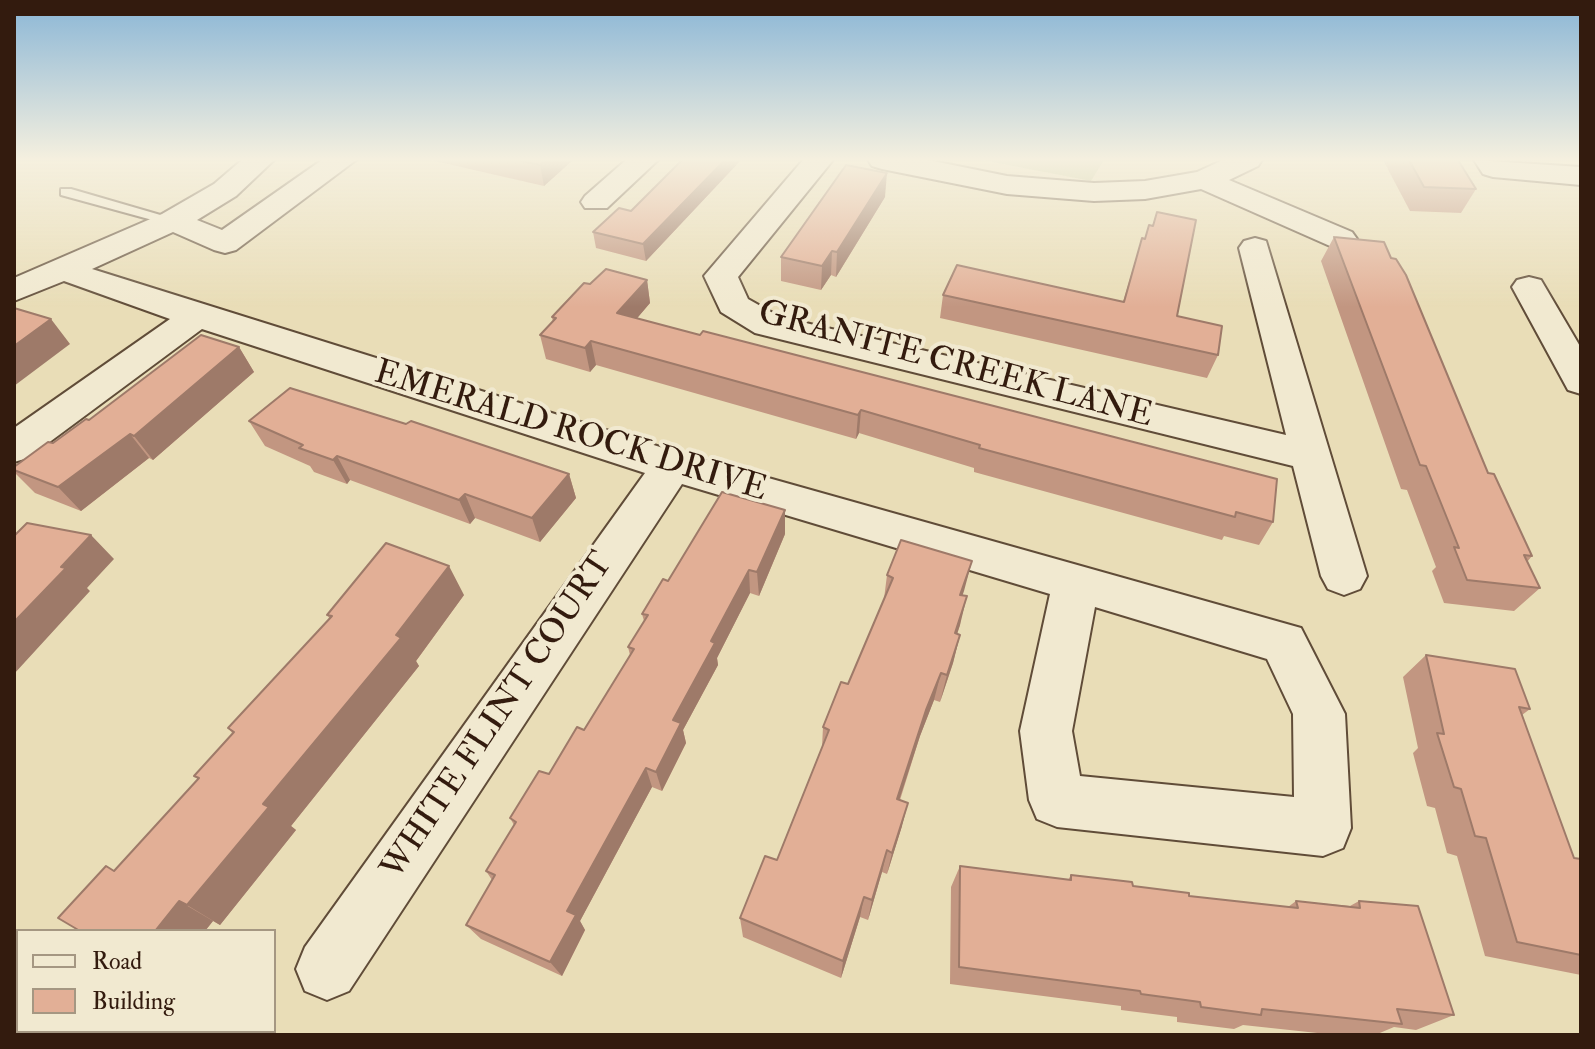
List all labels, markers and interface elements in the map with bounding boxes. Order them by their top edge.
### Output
street label: GRANITE CREEK LANE [753,294,1157,438]
street label: EMERALD ROCK DRIVE [369,354,771,512]
street label: WHITE FLINT COURT [374,546,624,888]
legend [16,929,276,1033]
text: Road [92,946,142,977]
text: Building [92,986,175,1017]

